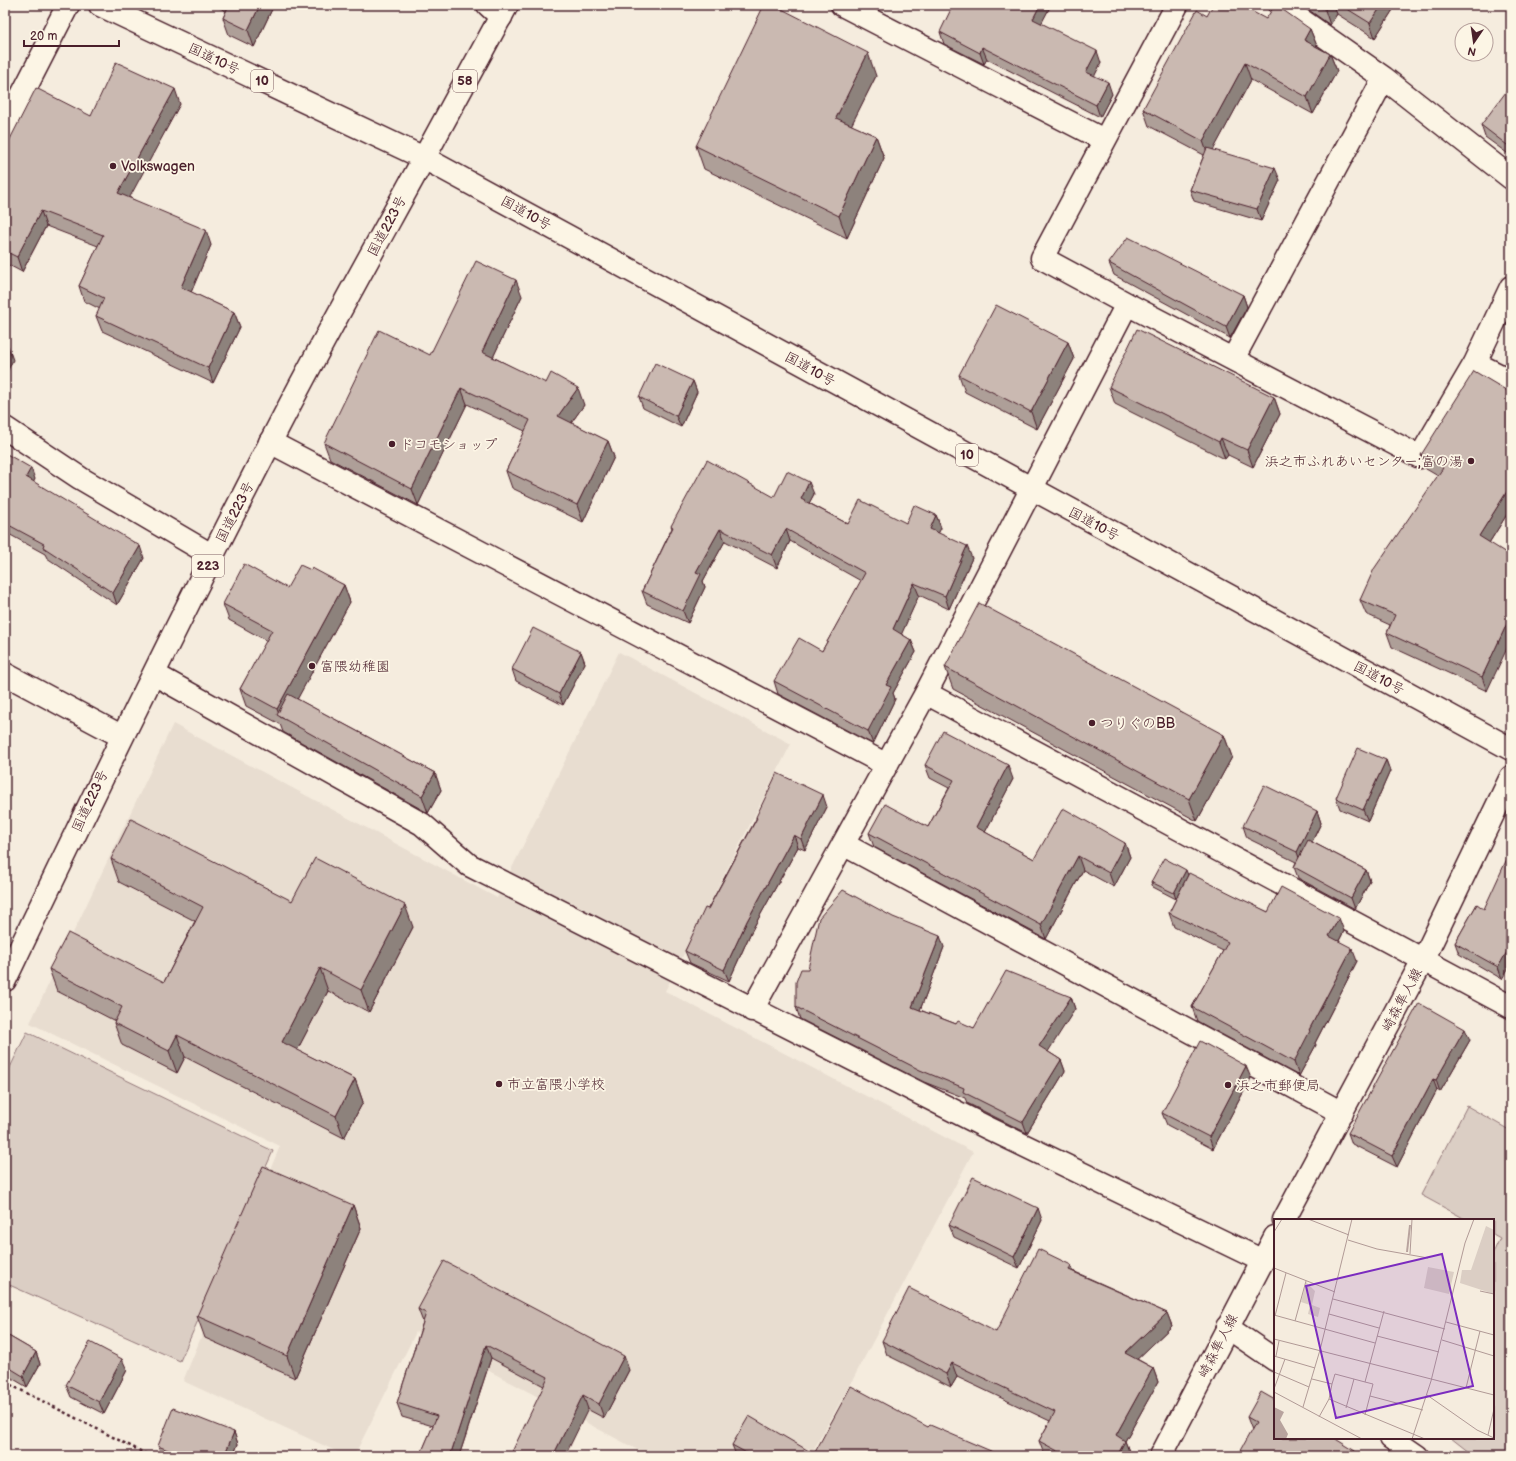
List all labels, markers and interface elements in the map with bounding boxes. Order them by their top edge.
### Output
scale bar [24,22,119,48]
north arrow [1454,22,1494,62]
text: 20 m [30,29,57,44]
street label: 国道10号 [185,40,243,78]
text: N [1466,44,1477,59]
road number: 10 [251,70,273,92]
road number: 58 [453,70,477,92]
place label: Volkswagen [121,158,195,175]
marker: Volkswagen [108,161,118,171]
street label: 国道223号 [364,192,410,260]
street label: 国道10号 [498,192,554,234]
street label: 国道10号 [782,348,838,390]
place label: ドコモショップ [400,436,497,453]
marker: ドコモショップ [387,439,397,449]
road number: 10 [956,444,978,466]
place label: 浜之市ふれあいセンター;富の湯 [1265,453,1463,470]
marker: 浜之市ふれあいセンター;富の湯 [1466,456,1476,466]
street label: 国道223号 [212,478,258,546]
street label: 国道10号 [1065,503,1123,545]
road number: 223 [192,555,224,577]
street label: 国道10号 [1350,657,1408,699]
place label: 富隈幼稚園 [320,658,390,675]
marker: 富隈幼稚園 [307,661,317,671]
place label: つりぐのBB [1100,715,1176,732]
marker: つりぐのBB [1087,718,1097,728]
street label: 国道223号 [68,767,112,835]
street label: 崎森隼人線 [1378,965,1426,1035]
place label: 市立富隈小学校 [507,1076,605,1093]
place label: 浜之市郵便局 [1236,1077,1320,1094]
marker: 市立富隈小学校 [494,1079,504,1089]
marker: 浜之市郵便局 [1223,1080,1233,1090]
inset map [1274,1219,1494,1439]
street label: 崎森隼人線 [1195,1311,1241,1381]

